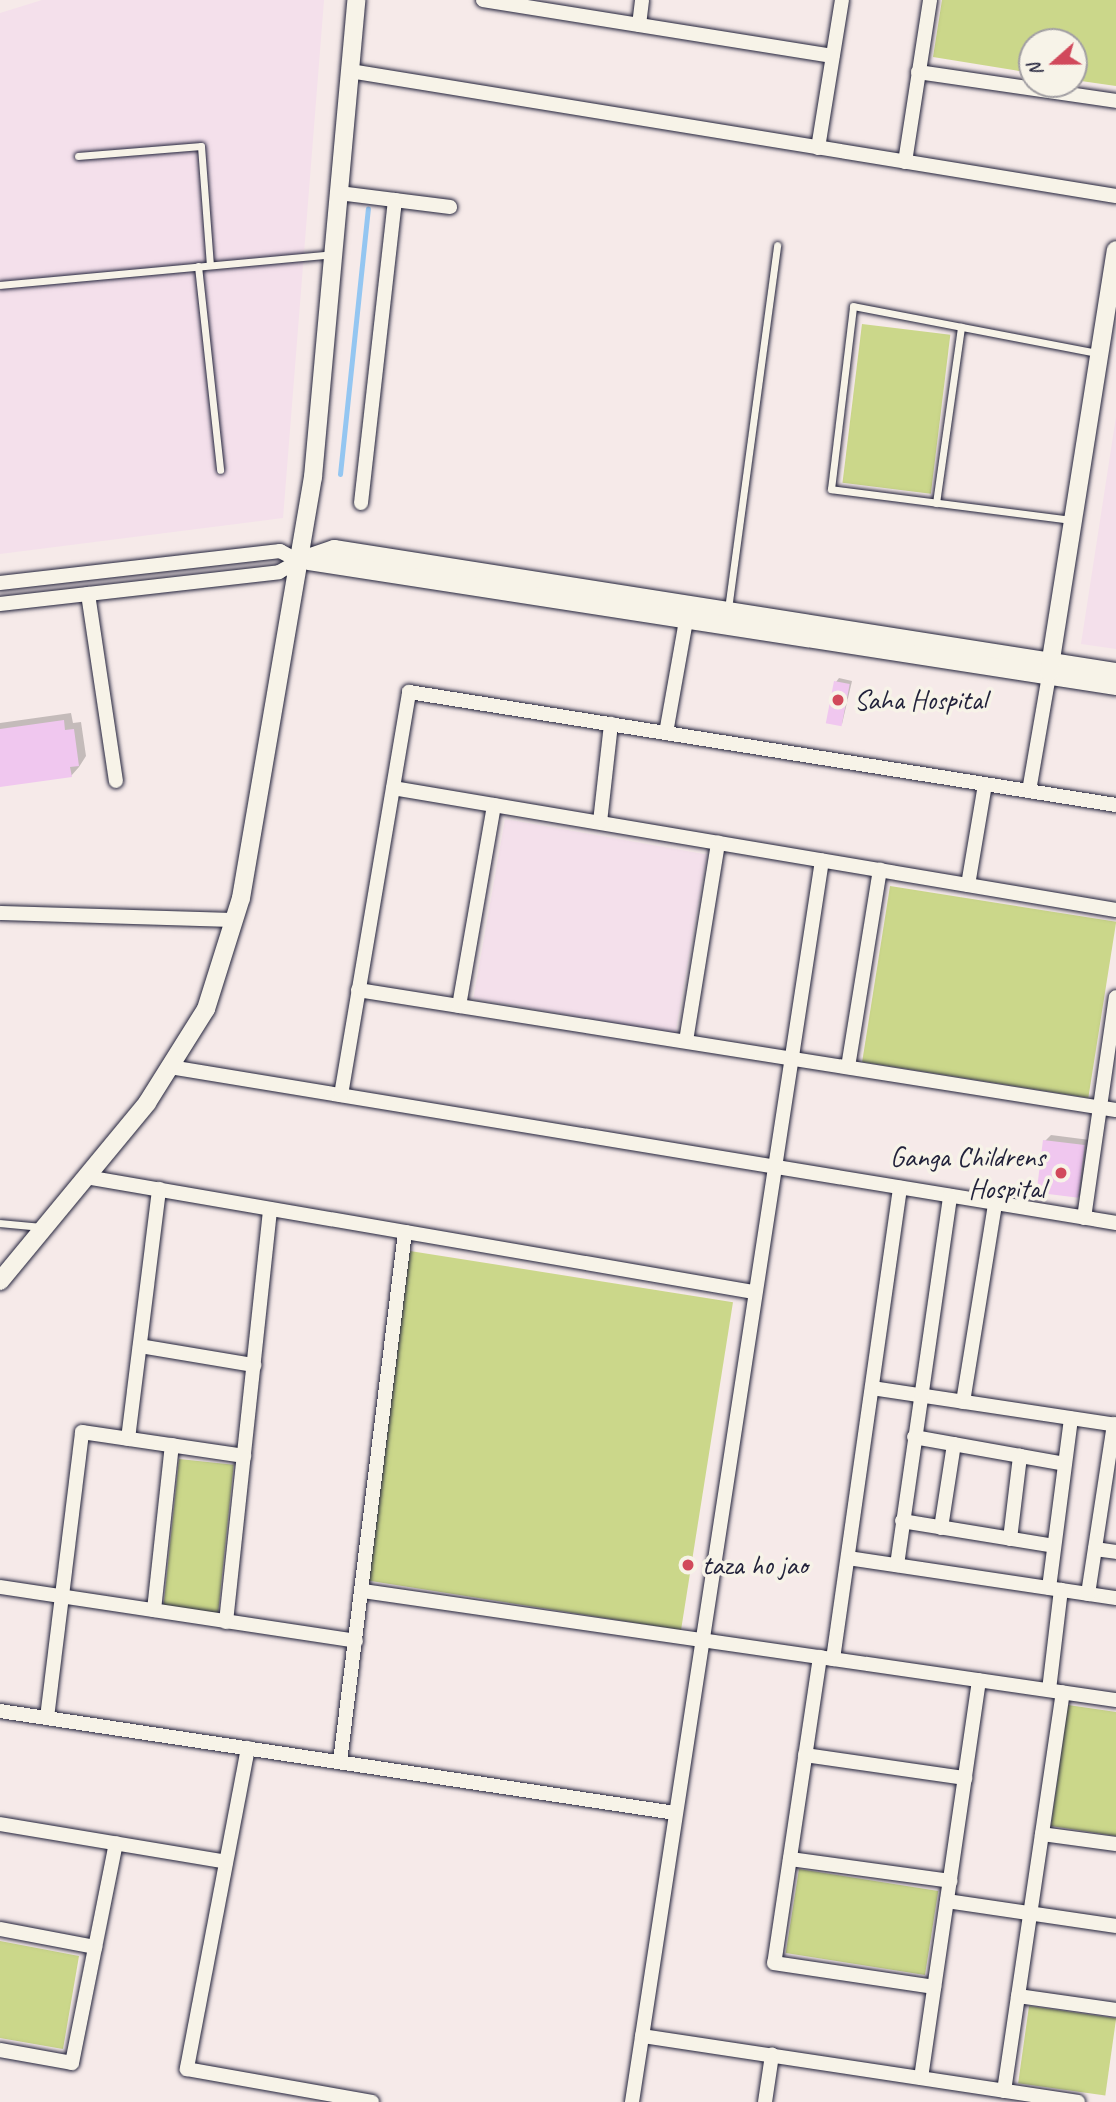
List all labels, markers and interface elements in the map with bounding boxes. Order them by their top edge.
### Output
north arrow [1018,28,1088,98]
text: N [1022,60,1049,80]
place label: Saha Hospital [854,683,987,717]
marker: Saha Hospital [828,690,848,710]
place label: Ganga Childrens Hospital [890,1140,1045,1206]
marker: Ganga Childrens Hospital [1051,1163,1071,1183]
place label: taza ho jao [702,1548,808,1582]
marker: taza ho jao [680,1557,696,1573]

